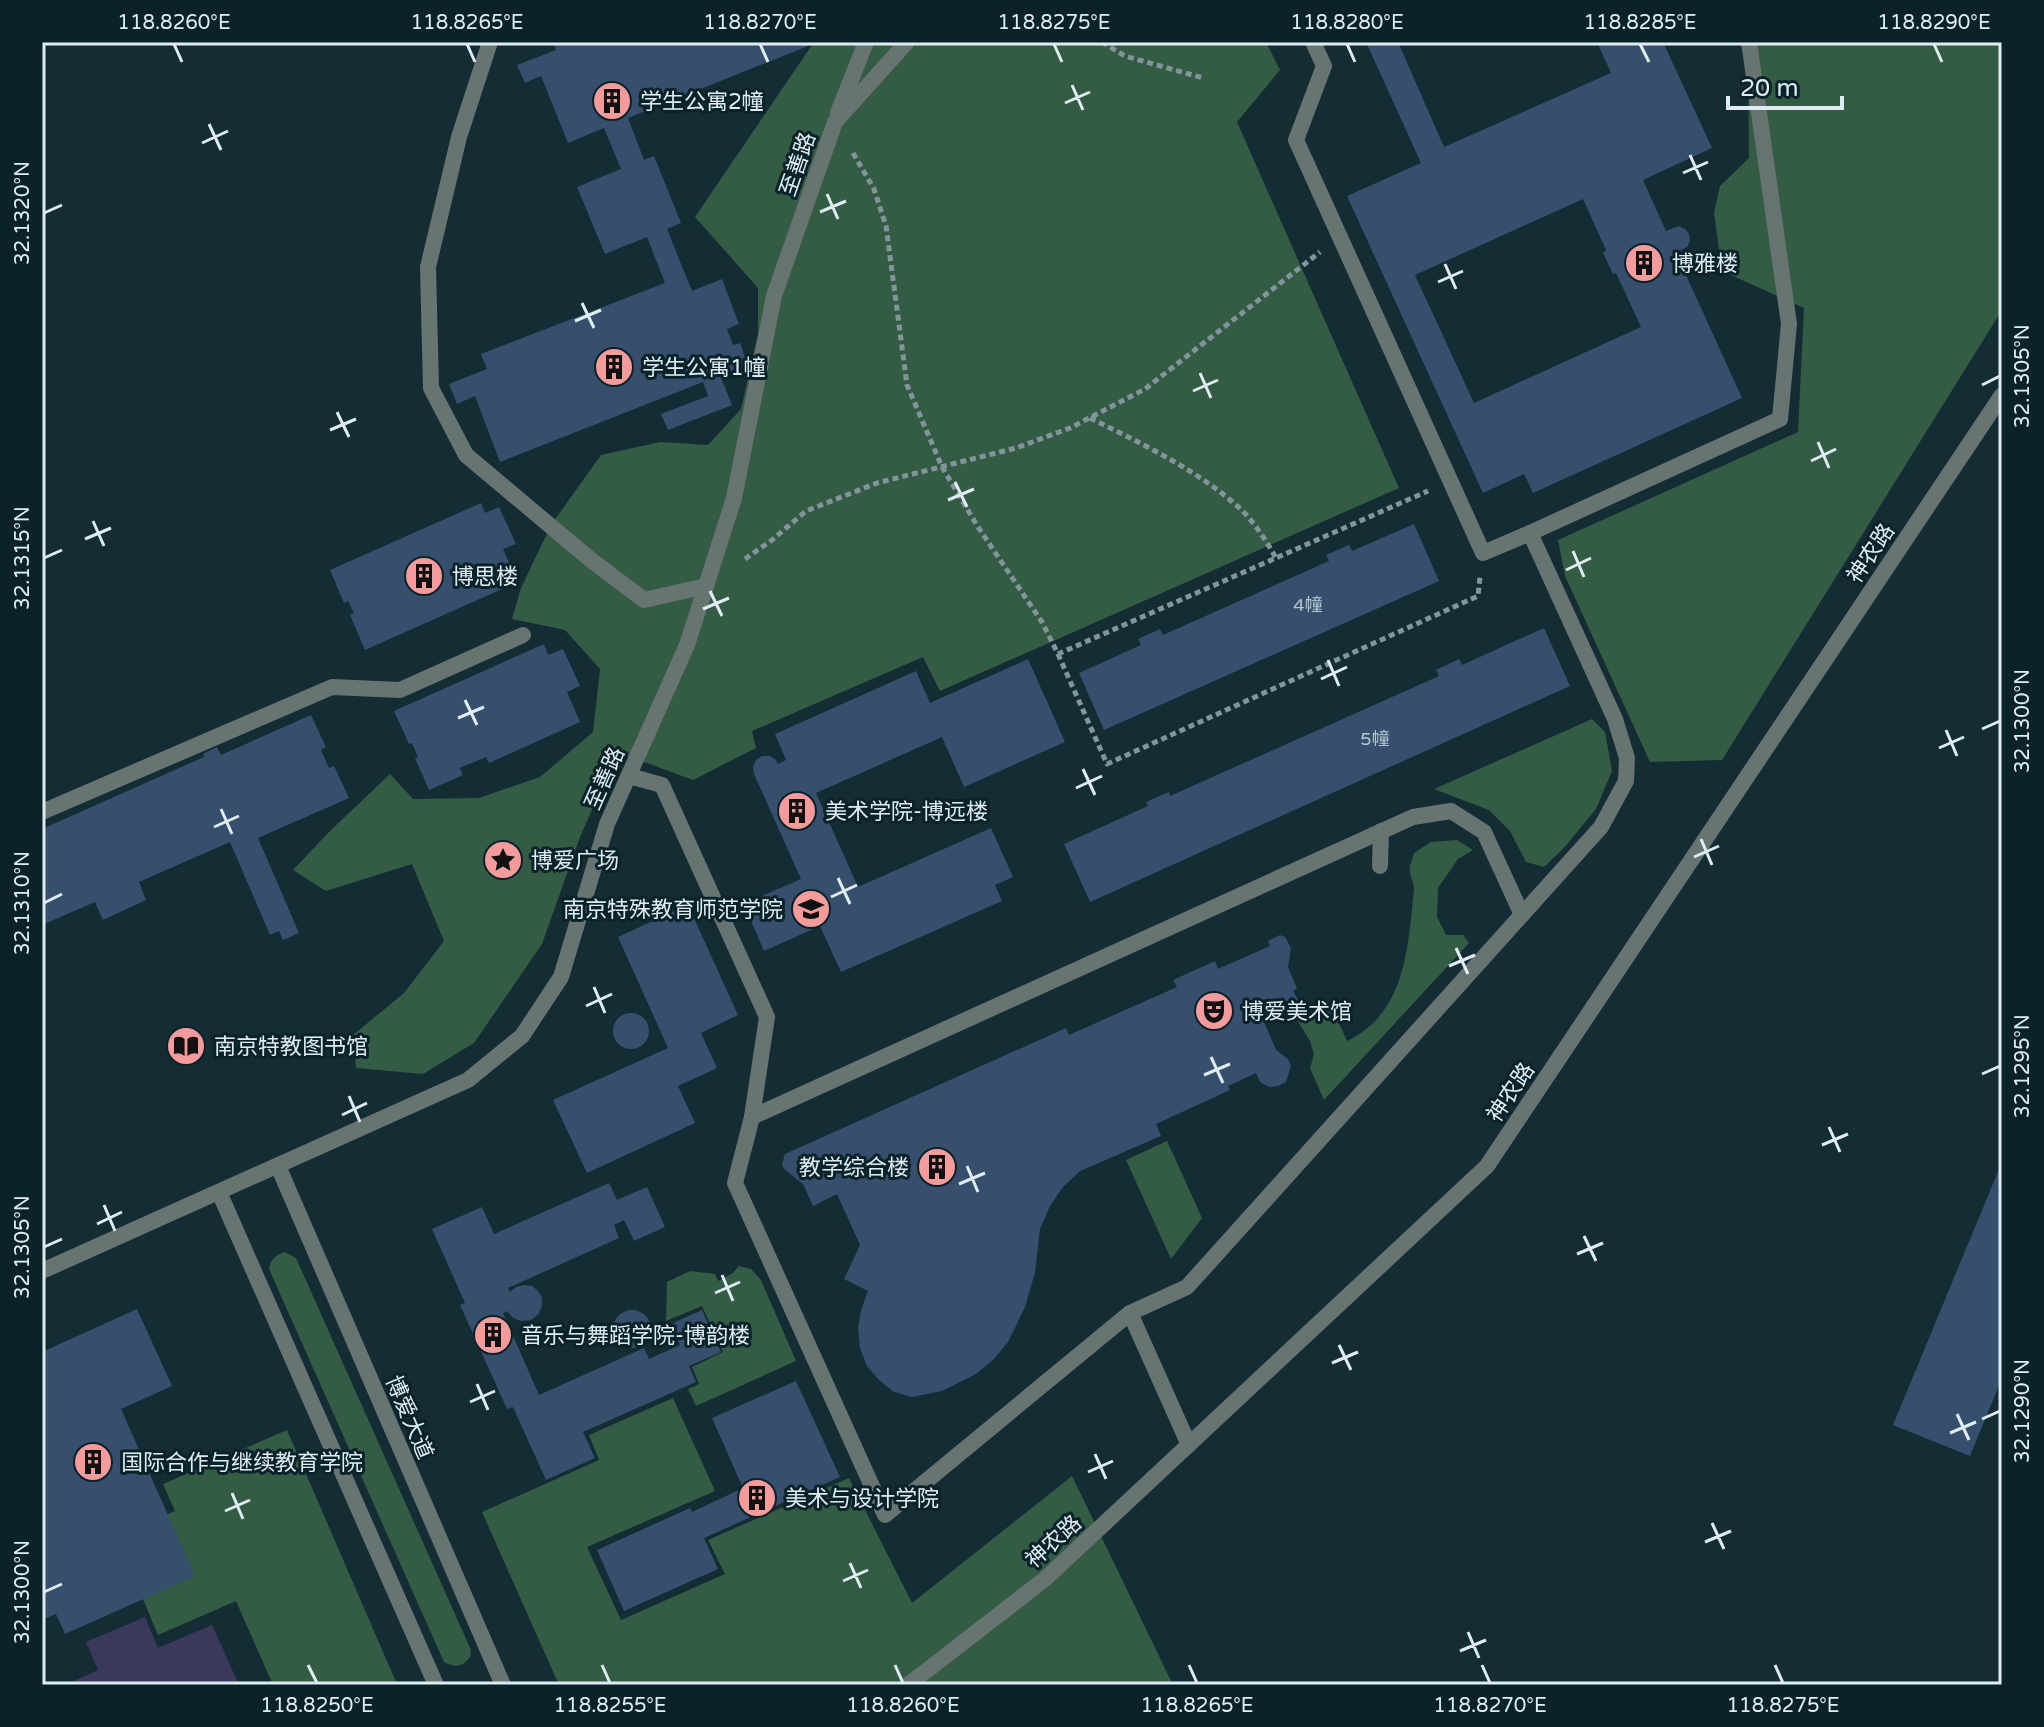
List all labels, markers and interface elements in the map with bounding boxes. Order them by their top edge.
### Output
text: 118.8260°E [117,11,231,35]
text: 118.8265°E [411,11,523,35]
text: 118.8270°E [703,11,817,35]
text: 118.8275°E [998,11,1110,35]
text: 118.8280°E [1290,11,1404,35]
text: 118.8285°E [1584,11,1696,35]
text: 118.8290°E [1877,11,1991,35]
scale bar [1728,60,1842,110]
text: 20 m [1740,74,1798,103]
building icon: 学生公寓2幢 [591,80,633,122]
place label: 学生公寓2幢 [640,89,764,115]
street label: 至善路 [775,129,821,200]
text: 32.1320°N [11,161,35,265]
building icon: 博雅楼 [1623,242,1665,284]
place label: 博雅楼 [1672,251,1738,277]
text: 32.1305°N [2011,324,2035,428]
building icon: 学生公寓1幢 [593,346,635,388]
place label: 学生公寓1幢 [642,355,766,381]
text: 32.1315°N [11,506,35,610]
street label: 神农路 [1842,519,1900,588]
building icon: 博思楼 [403,555,445,597]
place label: 博思楼 [452,564,518,590]
house number: 4幢 [1293,594,1323,616]
text: 32.1300°N [2011,669,2035,773]
house number: 5幢 [1360,728,1390,750]
street label: 至善路 [580,743,630,814]
building icon: 美术学院-博远楼 [776,790,818,832]
place label: 美术学院-博远楼 [825,799,988,825]
place icon: 博爱广场 [482,839,524,881]
place label: 博爱广场 [531,848,619,874]
text: 32.1310°N [11,851,35,955]
school or university icon: 南京特殊教育师范学院 [790,888,832,930]
place label: 南京特殊教育师范学院 [563,897,783,923]
theatre icon: 博爱美术馆 [1193,990,1235,1032]
place label: 博爱美术馆 [1242,999,1352,1025]
text: 32.1295°N [2011,1014,2035,1118]
library icon: 南京特教图书馆 [165,1025,207,1067]
place label: 南京特教图书馆 [214,1034,368,1060]
street label: 神农路 [1482,1058,1540,1127]
building icon: 教学综合楼 [916,1146,958,1188]
place label: 教学综合楼 [799,1155,909,1181]
text: 32.1305°N [11,1195,35,1299]
building icon: 音乐与舞蹈学院-博韵楼 [472,1314,514,1356]
place label: 音乐与舞蹈学院-博韵楼 [521,1323,750,1349]
text: 32.1290°N [2011,1359,2035,1463]
street label: 博爱大道 [380,1372,438,1463]
building icon: 国际合作与继续教育学院 [72,1441,114,1483]
place label: 国际合作与继续教育学院 [121,1450,363,1476]
building icon: 美术与设计学院 [736,1477,778,1519]
place label: 美术与设计学院 [785,1486,939,1512]
street label: 神农路 [1020,1510,1087,1573]
text: 32.1300°N [11,1540,35,1644]
text: 118.8250°E [260,1694,374,1718]
text: 118.8255°E [554,1694,666,1718]
text: 118.8260°E [846,1694,960,1718]
text: 118.8265°E [1141,1694,1253,1718]
text: 118.8270°E [1433,1694,1547,1718]
text: 118.8275°E [1727,1694,1839,1718]

